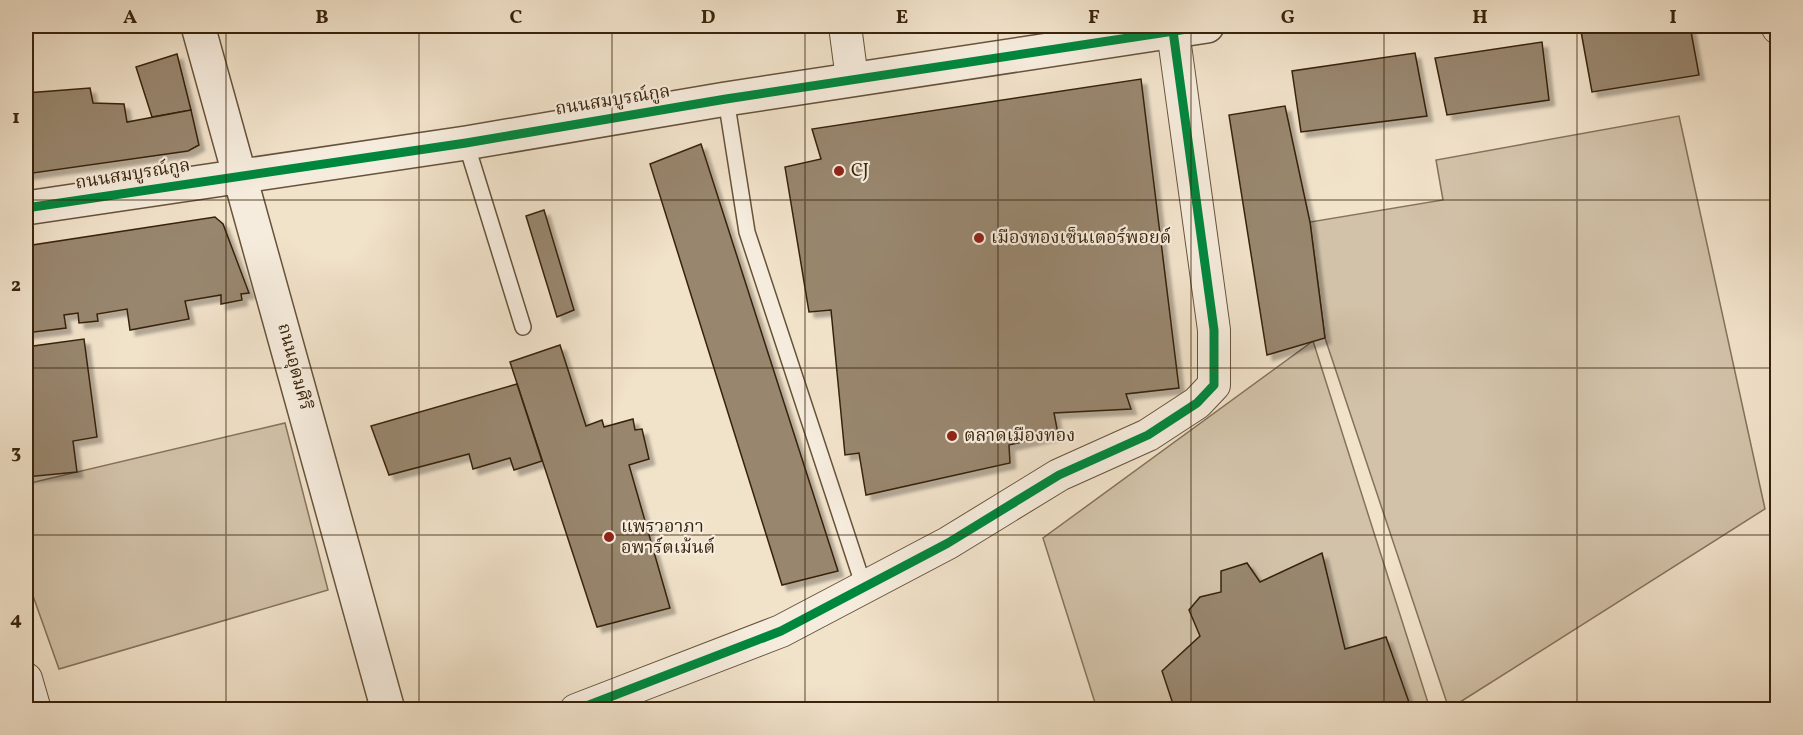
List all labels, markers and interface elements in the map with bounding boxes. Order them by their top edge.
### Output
text: A [123,4,137,32]
text: B [315,4,329,32]
text: C [510,4,523,32]
text: D [701,4,715,32]
text: E [896,4,908,32]
text: F [1088,4,1100,32]
text: G [1281,4,1295,32]
text: H [1472,4,1488,32]
text: I [1669,4,1677,32]
street label: ถนนสมบูรณ์กูล [554,80,672,122]
text: 1 [12,104,20,132]
street label: ถนนสมบูรณ์กูล [74,154,192,196]
place label: CJ [851,159,869,184]
marker: CJ [832,164,846,178]
place label: เมืองทองเซ็นเตอร์พอยด์ [991,226,1171,251]
marker: เมืองทองเซ็นเตอร์พอยด์ [972,231,986,245]
text: 2 [11,272,21,300]
street label: ถนนอุดมศิริ [270,321,318,413]
place label: ตลาดเมืองทอง [964,424,1075,449]
marker: ตลาดเมืองทอง [945,429,959,443]
text: 3 [11,439,21,467]
place label: แพรวอาภา อพาร์ตเม้นต์ [621,515,715,561]
marker: แพรวอาภา อพาร์ตเม้นต์ [602,530,616,544]
text: 4 [10,606,22,634]

